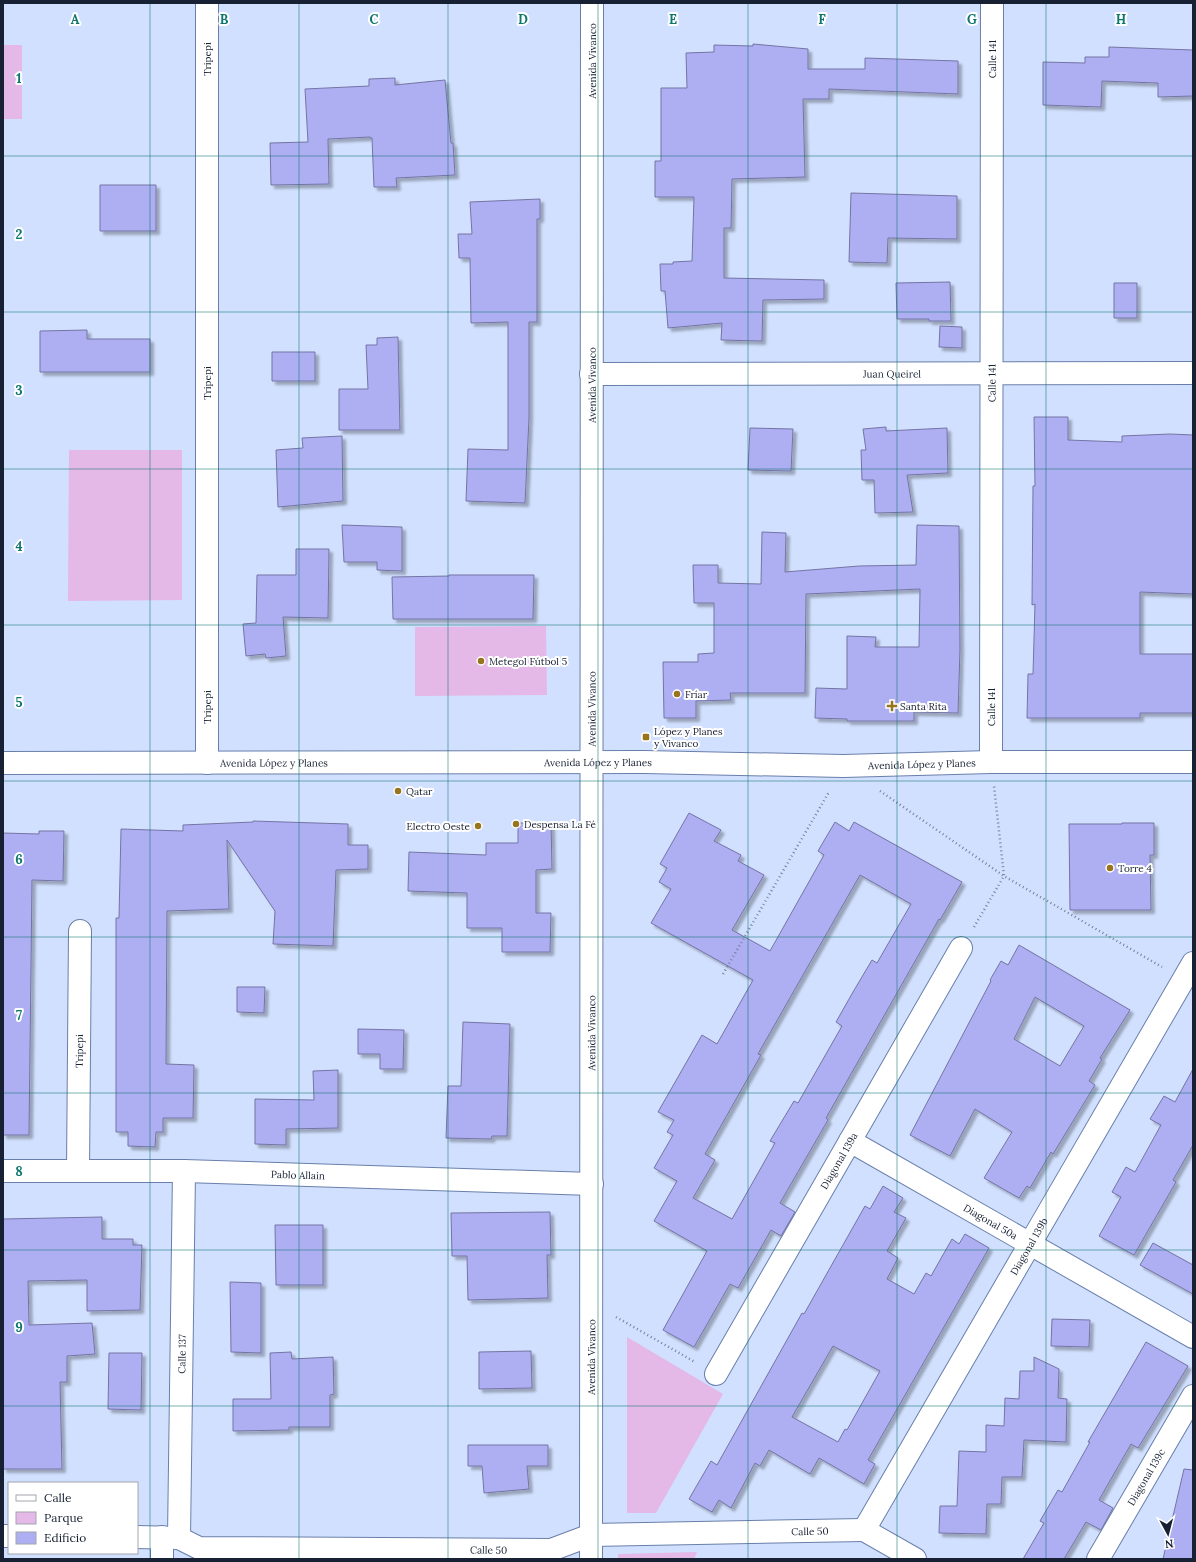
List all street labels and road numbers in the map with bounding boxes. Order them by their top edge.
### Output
street label: Avenida Vivanco [586,23,599,100]
street label: Calle 141 [986,39,999,78]
street label: Tripepi [201,42,214,76]
street label: Avenida Vivanco [586,347,599,424]
street label: Calle 141 [985,363,999,402]
street label: Tripepi [201,366,214,400]
street label: Juan Queirel [862,367,921,381]
street label: Avenida Vivanco [586,671,599,748]
street label: Calle 141 [985,687,998,726]
street label: Tripepi [201,690,214,724]
street label: Avenida López y Planes [219,756,328,770]
street label: Avenida López y Planes [543,756,652,769]
street label: Avenida López y Planes [867,756,976,772]
street label: Avenida Vivanco [585,995,598,1072]
street label: Tripepi [73,1034,86,1068]
street label: Diagonal 139a [818,1130,861,1192]
street label: Pablo Allain [271,1168,325,1182]
street label: Diagonal 50a [961,1201,1020,1242]
street label: Diagonal 139b [1007,1215,1051,1278]
street label: Avenida Vivanco [585,1319,598,1396]
street label: Calle 137 [175,1334,189,1374]
street label: Diagonal 139c [1125,1446,1168,1508]
street label: Calle 50 [791,1525,829,1538]
street label: Calle 50 [470,1544,507,1557]

